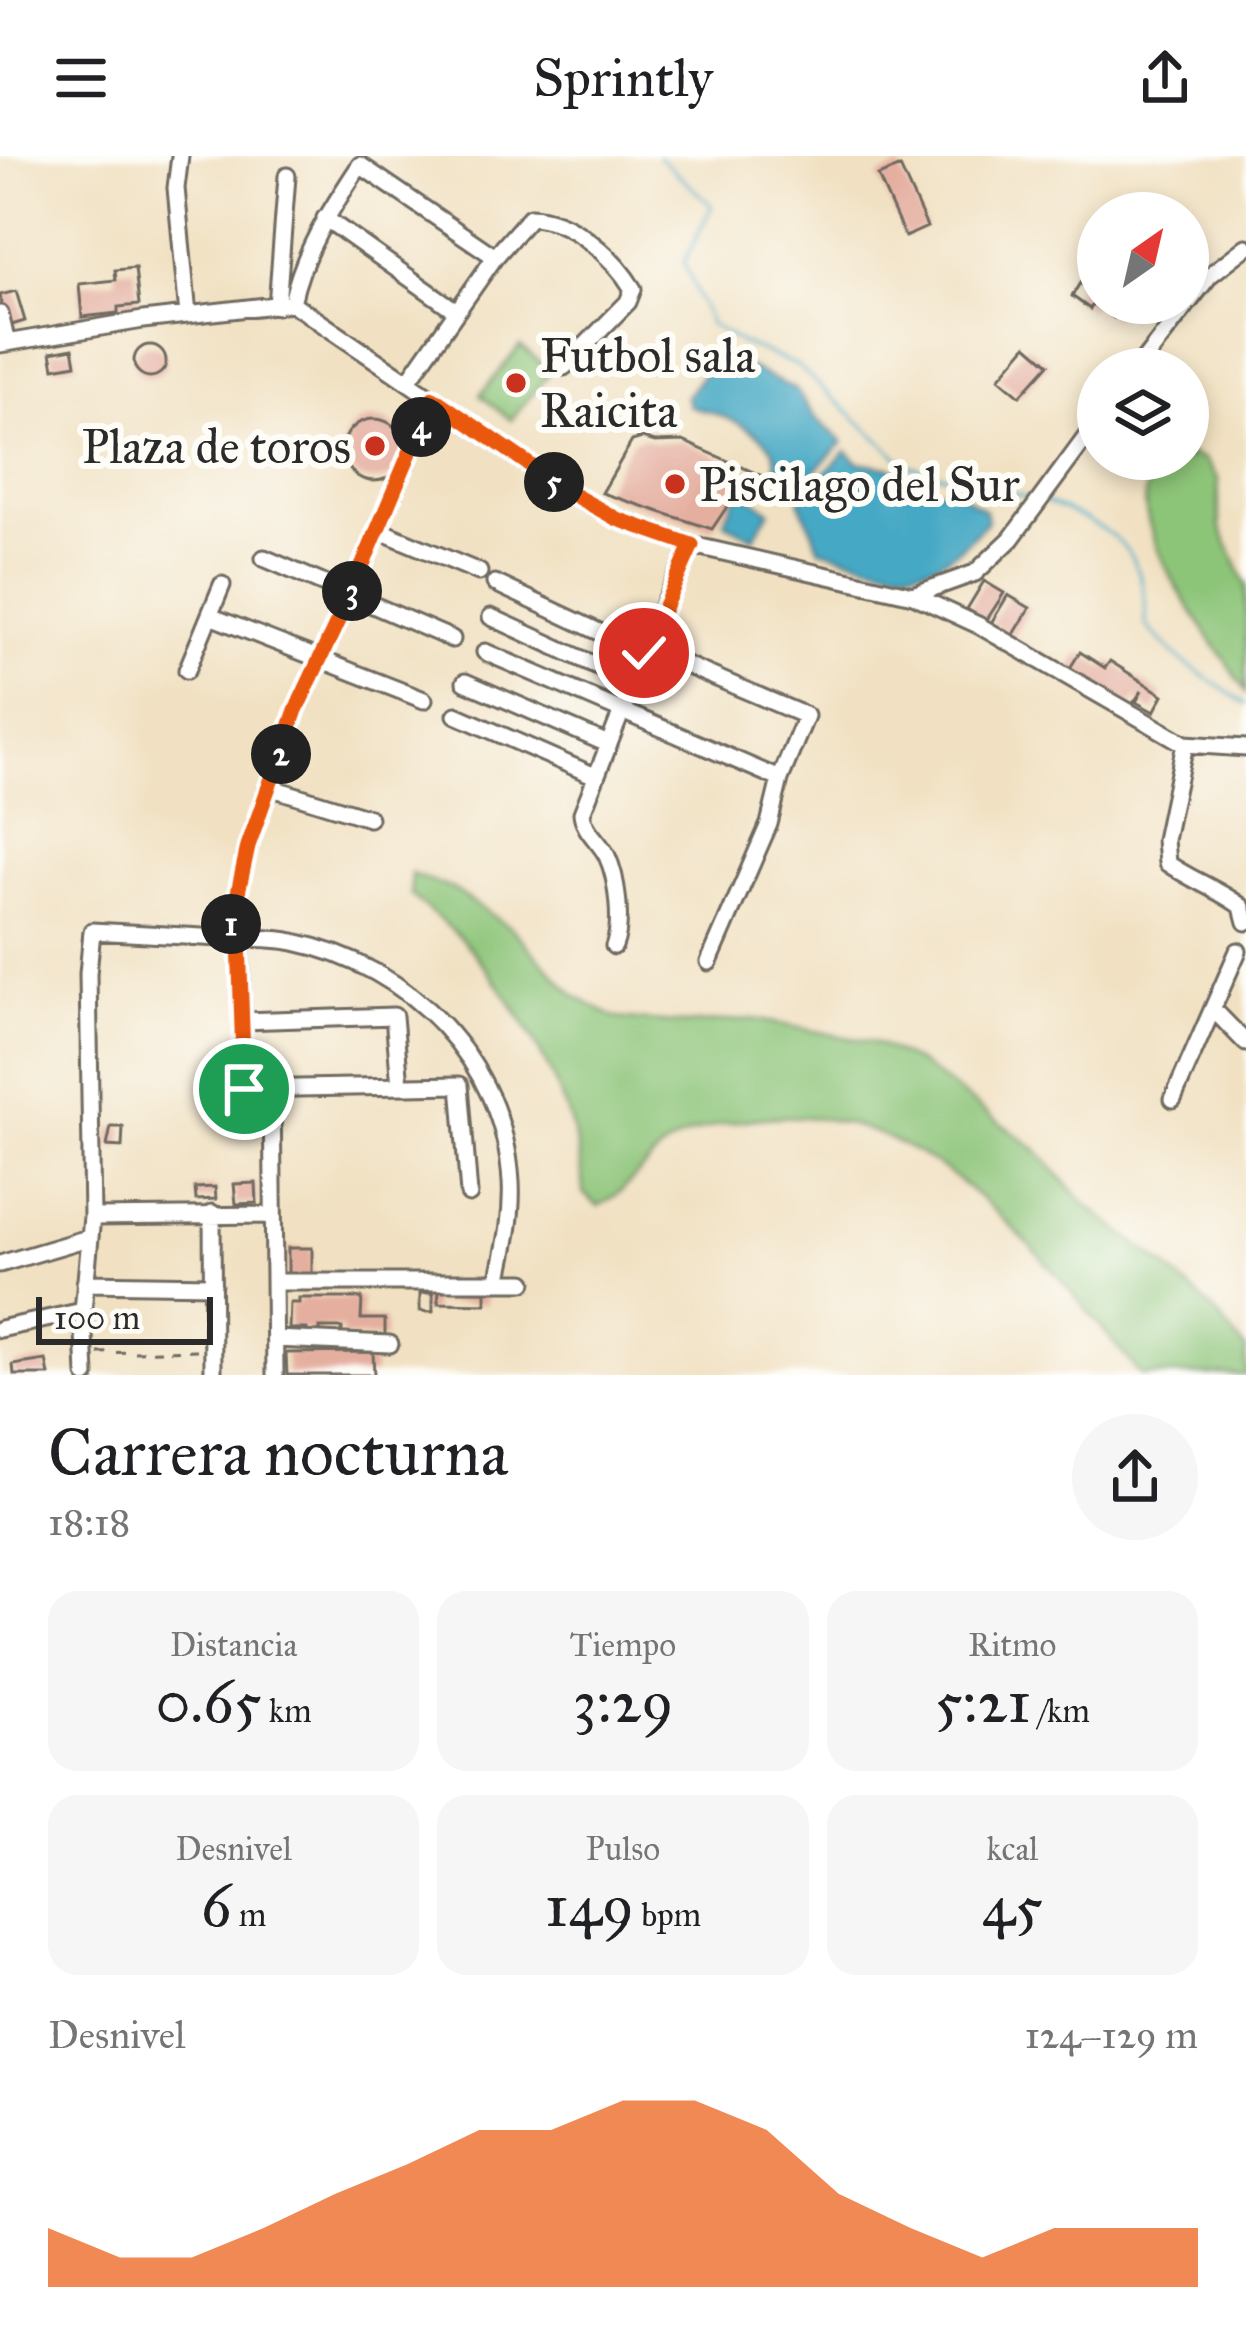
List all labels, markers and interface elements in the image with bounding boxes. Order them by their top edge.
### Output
icon: menu [48,45,114,111]
text: Sprintly [533,45,713,111]
icon: share [1132,45,1198,111]
north arrow [1077,192,1209,324]
map controls [1077,192,1209,480]
place label: Futbol sala Raicita [540,326,756,440]
button: layers [1077,348,1209,480]
marker: Futbol sala Raicita [503,370,529,396]
pin: 4 [391,397,451,457]
text: 4 [412,407,430,447]
place label: Plaza de toros [82,417,351,476]
marker: Plaza de toros [362,433,388,459]
pin: 5 [524,452,584,512]
place label: Piscilago del Sur [699,455,1020,514]
text: 5 [546,462,562,502]
marker: Piscilago del Sur [662,471,688,497]
pin: 3 [322,561,382,621]
text: 3 [345,571,359,611]
pin [593,602,695,704]
icon: check [611,620,677,686]
pin: 2 [251,724,311,784]
text: 2 [273,734,289,774]
pin: 1 [201,894,261,954]
text: 1 [224,904,238,944]
pin [193,1038,295,1140]
icon: arrive [211,1056,277,1122]
scale bar [36,1291,213,1344]
text: 100 m [54,1298,140,1338]
text: Carrera nocturna [48,1412,508,1493]
button: share [1072,1414,1198,1540]
text: 18:18 [48,1498,130,1546]
text: Distancia [170,1625,297,1665]
text: Tiempo [570,1625,676,1665]
text: Ritmo [968,1625,1056,1665]
text: 0.65 [156,1665,262,1738]
text: 3:29 [573,1665,673,1738]
text: 5:21 [935,1665,1031,1738]
text: km [262,1691,312,1731]
text: /km [1031,1691,1090,1731]
text: Desnivel [175,1829,292,1869]
text: Pulso [586,1829,660,1869]
text: kcal [986,1829,1038,1869]
text: 6 [201,1869,232,1942]
text: 149 [545,1869,634,1942]
text: 45 [982,1869,1043,1942]
text: m [232,1895,266,1935]
text: bpm [634,1895,701,1935]
text: Desnivel [48,2011,186,2059]
text: 124–129 m [1024,2011,1198,2059]

